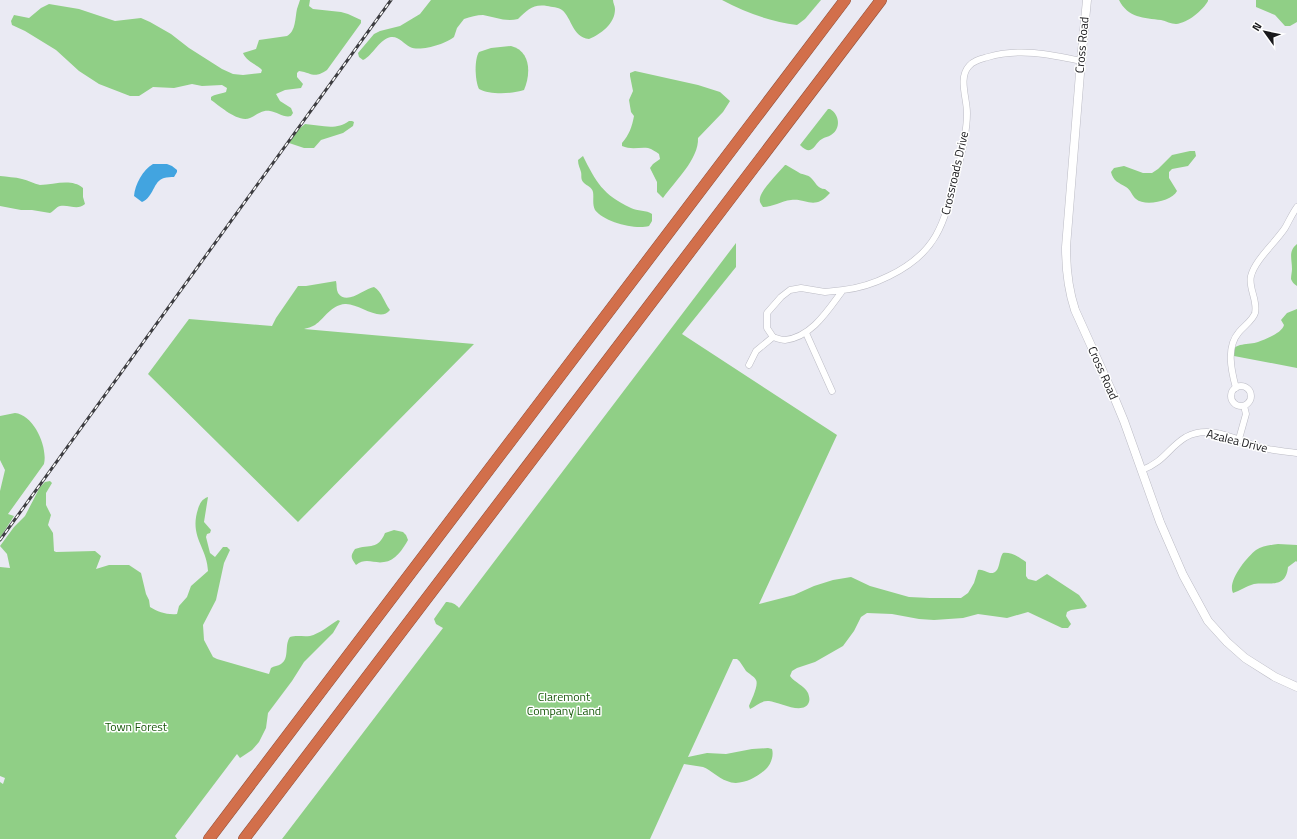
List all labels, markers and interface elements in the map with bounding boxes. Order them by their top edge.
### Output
north arrow [1245,12,1285,52]
street label: Cross Road [1070,16,1093,74]
text: N [1248,19,1265,34]
street label: Crossroads Drive [936,129,973,217]
street label: Cross Road [1083,343,1124,403]
street label: Azalea Drive [1205,424,1270,457]
park label: Claremont Company Land [527,687,601,720]
park label: Town Forest [105,717,168,736]

